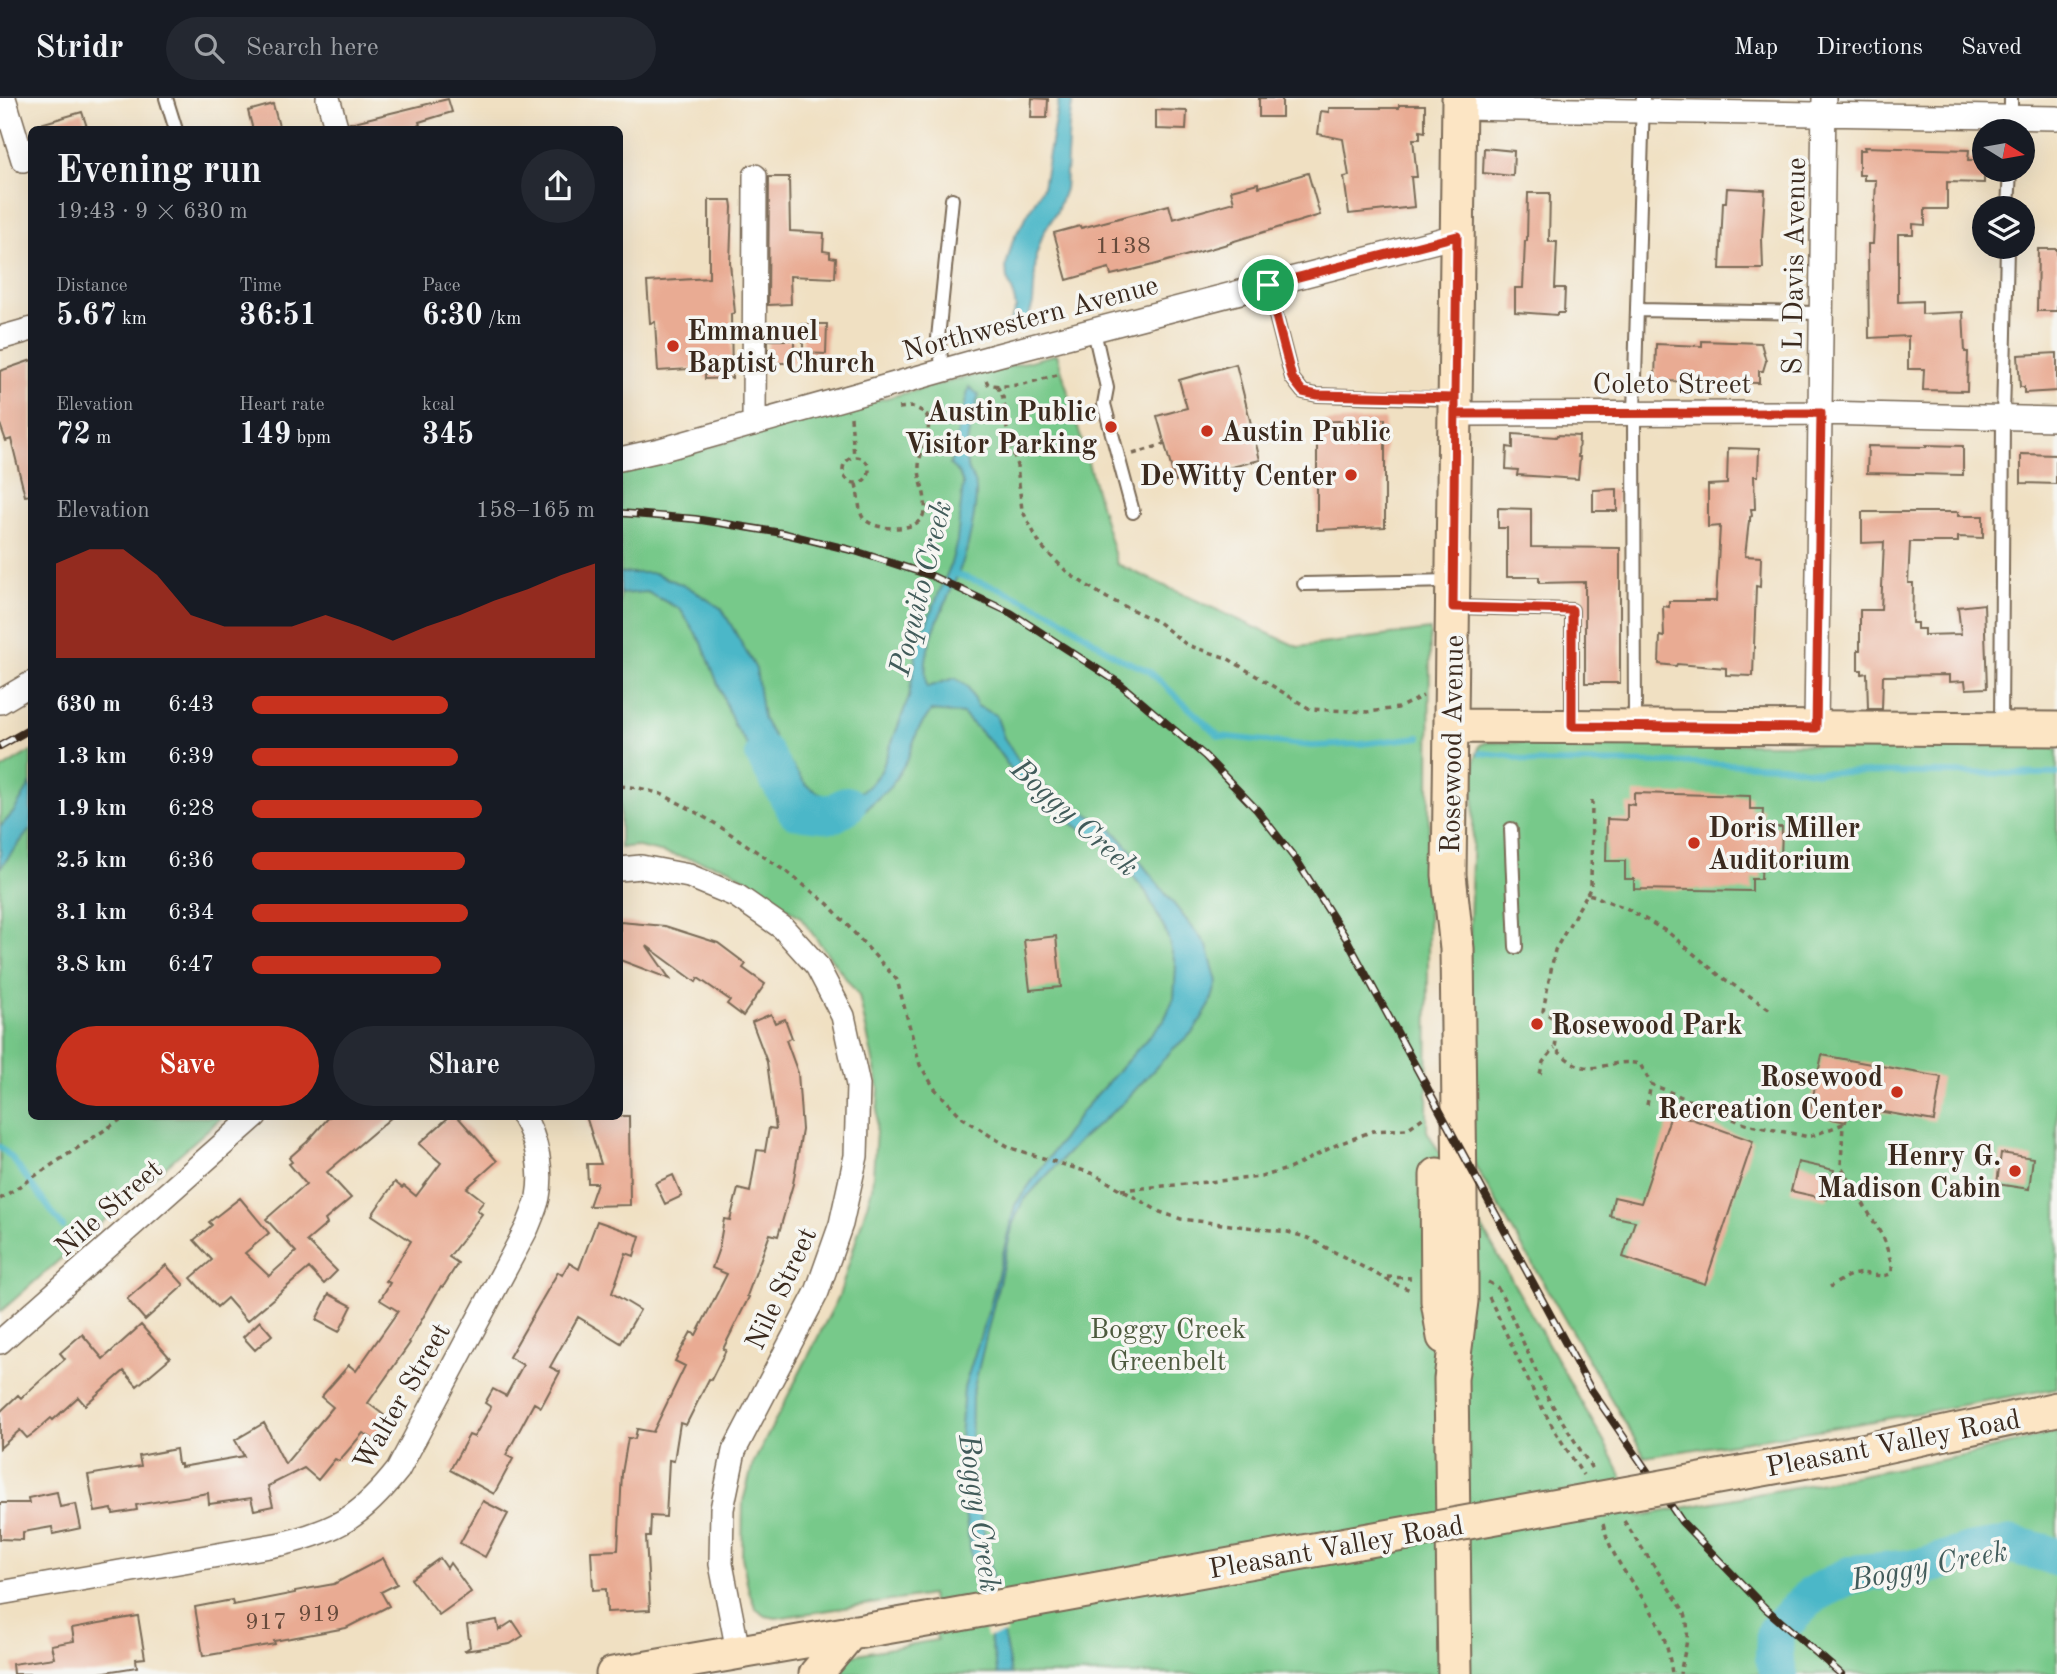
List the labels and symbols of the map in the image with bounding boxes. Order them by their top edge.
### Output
north arrow [1972,119,2035,182]
street label: S L Davis Avenue [1780,157,1812,375]
house number: 1138 [1095,235,1151,259]
pin [1238,255,1298,315]
street label: Northwestern Avenue [900,272,1162,368]
place label: Emmanuel Baptist Church [687,319,875,379]
marker: Emmanuel Baptist Church [665,338,681,354]
street label: Coleto Street [1593,372,1751,400]
place label: Austin Public Visitor Parking [904,400,1097,460]
marker: Austin Public Visitor Parking [1103,419,1119,435]
place label: Austin Public [1221,420,1391,448]
marker: Austin Public [1199,423,1215,439]
place label: DeWitty Center [1139,464,1337,492]
marker: DeWitty Center [1343,467,1359,483]
water label: Poquito Creek [885,498,958,680]
street label: Rosewood Avenue [1438,635,1470,854]
water label: Boggy Creek [1004,753,1143,883]
place label: Doris Miller Auditorium [1708,816,1860,876]
marker: Doris Miller Auditorium [1686,835,1702,851]
place label: Rosewood Park [1551,1013,1743,1041]
marker: Rosewood Park [1529,1016,1545,1032]
place label: Rosewood Recreation Center [1658,1065,1883,1125]
marker: Rosewood Recreation Center [1889,1084,1905,1100]
place label: Henry G. Madison Cabin [1818,1144,2001,1204]
street label: Nile Street [51,1156,169,1263]
marker: Henry G. Madison Cabin [2007,1163,2023,1179]
street label: Nile Street [742,1224,823,1355]
park label: Boggy Creek Greenbelt [1090,1317,1246,1377]
street label: Walter Street [350,1319,457,1476]
street label: Pleasant Valley Road [1764,1407,2023,1483]
water label: Boggy Creek [952,1431,1004,1594]
street label: Pleasant Valley Road [1207,1513,1466,1585]
water label: Boggy Creek [1847,1537,2010,1597]
house number: 919 [298,1603,340,1627]
house number: 917 [245,1611,287,1635]

